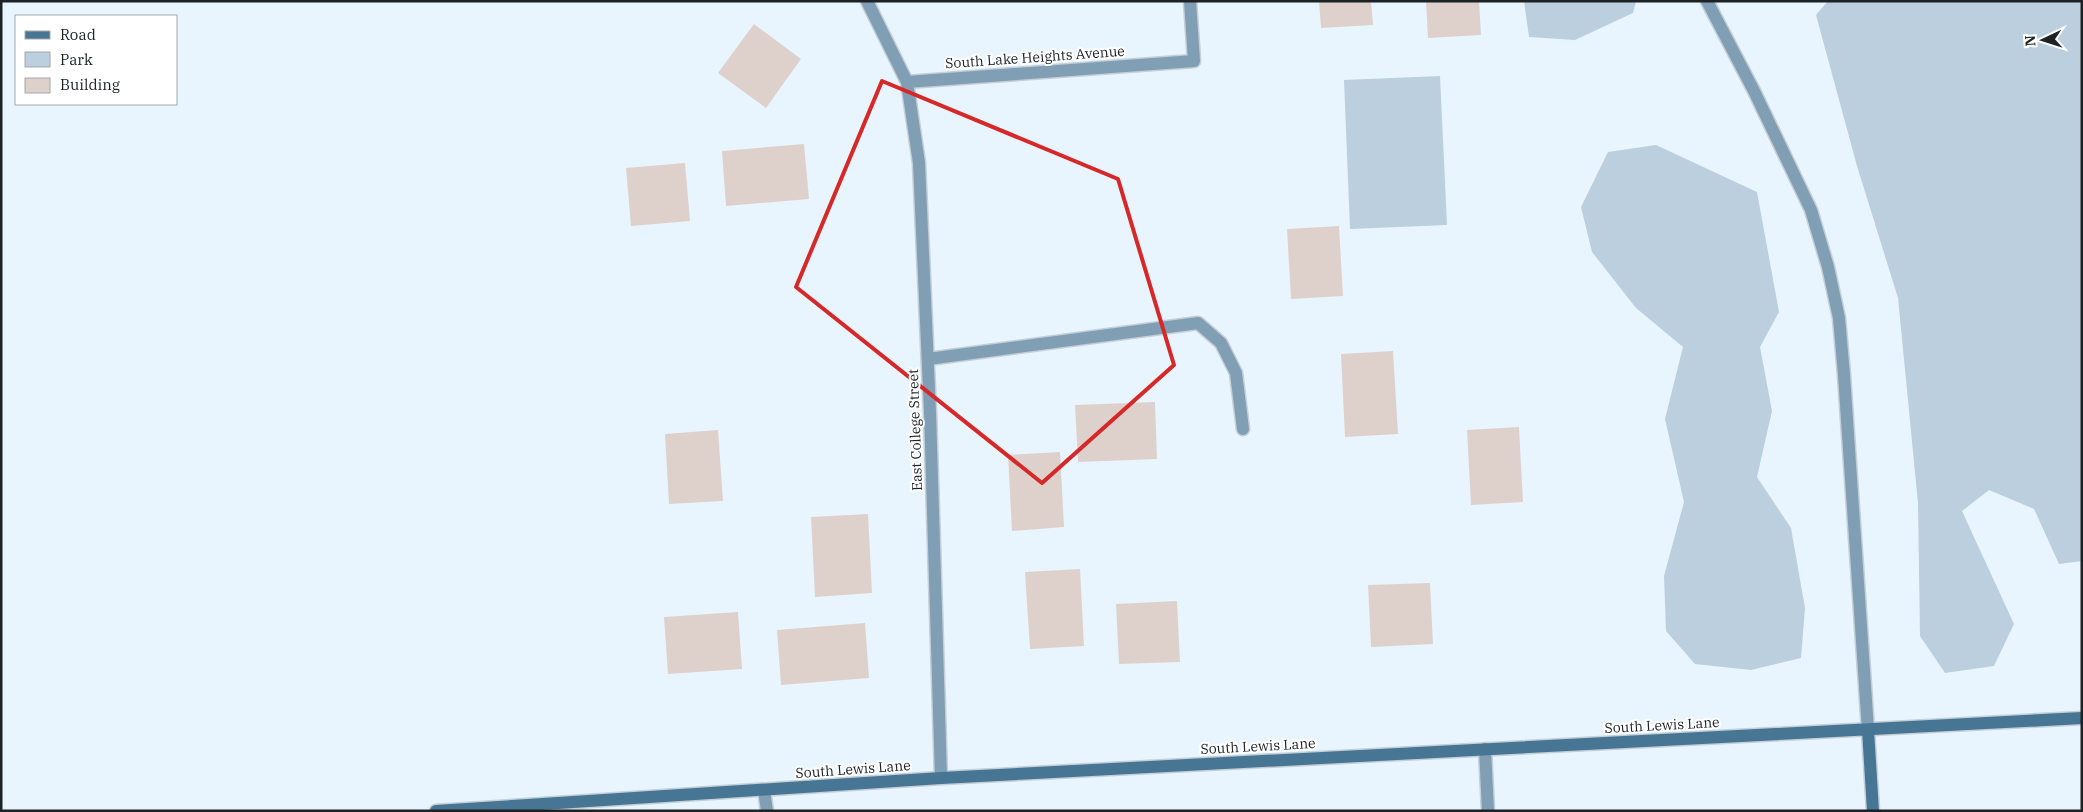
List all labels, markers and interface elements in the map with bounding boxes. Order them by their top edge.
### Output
legend [15,15,178,105]
north arrow [2018,15,2068,65]
text: Road [60,25,96,44]
text: N [2021,35,2039,47]
street label: South Lake Heights Avenue [945,42,1125,72]
text: Park [60,50,93,69]
text: Building [60,75,120,94]
street label: East College Street [904,369,926,491]
street label: South Lewis Lane [1604,713,1720,737]
street label: South Lewis Lane [1200,734,1316,758]
street label: South Lewis Lane [795,756,911,782]

